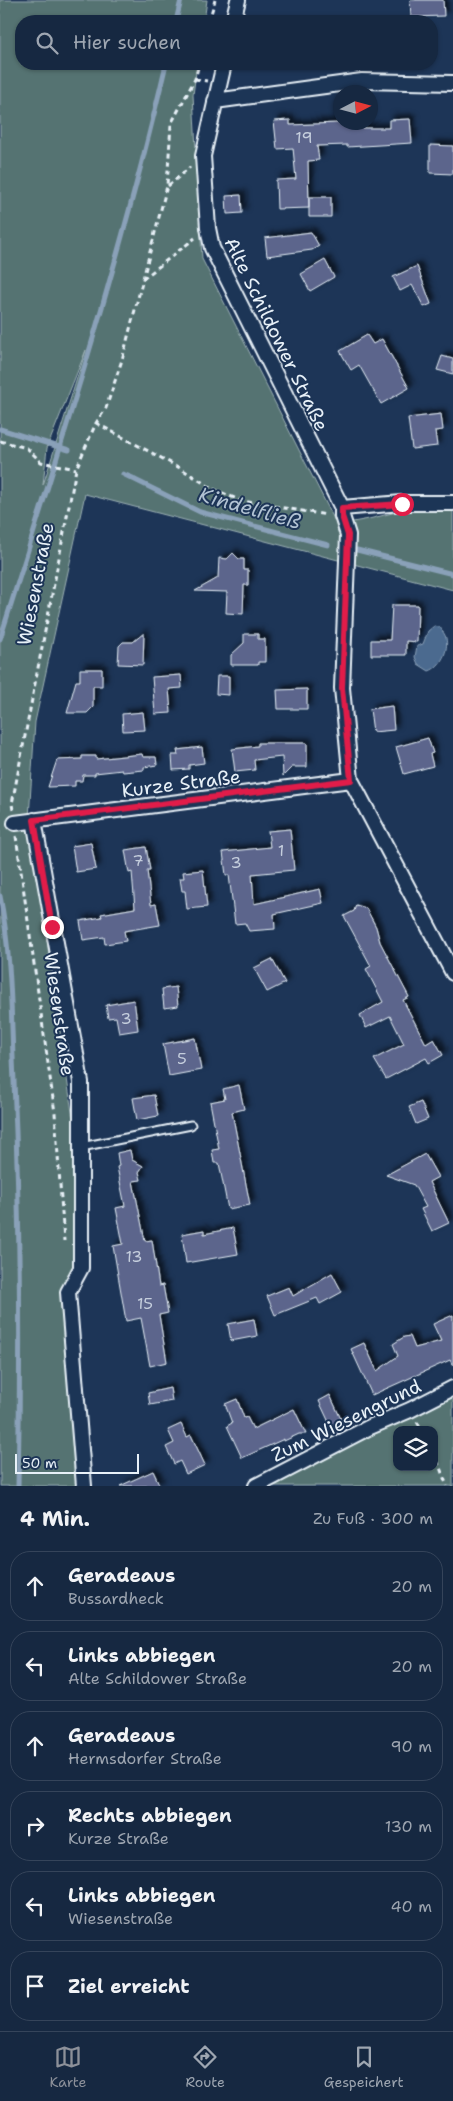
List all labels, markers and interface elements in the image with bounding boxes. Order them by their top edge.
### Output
search box [15,15,438,70]
icon: search [33,29,61,57]
text: Hier suchen [73,30,181,55]
north arrow [333,85,378,130]
house number: 19 [295,127,313,148]
street label: Alte Schildower Straße [219,233,334,435]
water label: Kindelfließ [196,481,304,535]
route start [391,493,414,516]
street label: Wiesenstraße [11,520,60,648]
street label: Kurze Straße [120,764,242,803]
house number: 1 [278,840,284,861]
house number: 7 [132,850,144,871]
house number: 3 [230,852,242,873]
route end [41,916,64,939]
street label: Wiesenstraße [38,951,81,1078]
house number: 3 [120,1008,132,1029]
house number: 5 [177,1048,187,1069]
house number: 13 [125,1246,143,1267]
house number: 15 [137,1293,153,1314]
street label: Zum Wiesengrund [267,1373,425,1468]
map controls [393,1426,438,1471]
button: layers [393,1426,438,1471]
scale bar [15,1451,139,1474]
text: 50 m [22,1454,57,1472]
text: 4 Min. [20,1505,90,1533]
text: Zu Fuß · 300 m [313,1508,433,1529]
text: Geradeaus [68,1563,175,1588]
icon: ahead [21,1572,49,1600]
text: 20 m [391,1576,432,1597]
text: Bussardheck [68,1588,164,1609]
text: Links abbiegen [68,1643,215,1668]
icon: left [21,1652,49,1680]
text: 20 m [391,1656,432,1677]
text: Alte Schildower Straße [68,1668,247,1689]
text: Geradeaus [68,1723,175,1748]
icon: ahead [21,1732,49,1760]
text: 90 m [391,1736,432,1757]
text: Hermsdorfer Straße [68,1748,222,1769]
text: Rechts abbiegen [68,1803,232,1828]
icon: right [21,1812,49,1840]
text: 130 m [385,1816,432,1837]
text: Kurze Straße [68,1828,169,1849]
text: Links abbiegen [68,1883,215,1908]
icon: left [21,1892,49,1920]
text: 40 m [390,1896,432,1917]
text: Wiesenstraße [68,1908,173,1929]
icon: arrive [21,1972,49,2000]
text: Ziel erreicht [68,1974,189,1999]
tab: Karte [49,2043,87,2091]
tab: Route [185,2043,225,2091]
tab: Gespeichert [324,2043,404,2091]

